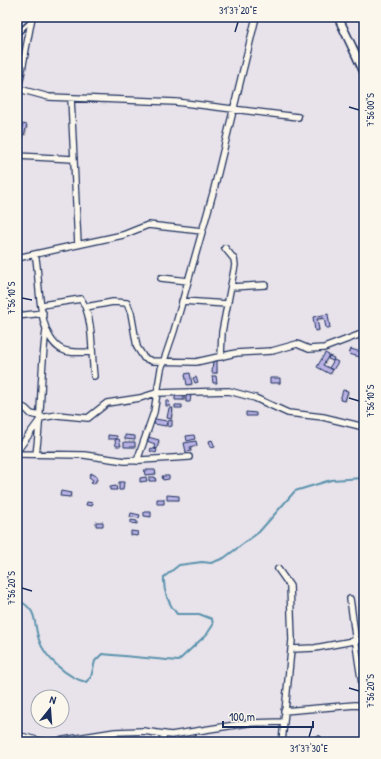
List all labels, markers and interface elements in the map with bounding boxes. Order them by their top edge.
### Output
text: 31°37'20"E [219,4,258,17]
text: 7°56'00"S [364,93,377,127]
text: 7°56'10"S [5,281,18,314]
text: 7°56'10"S [364,384,377,417]
text: 7°56'20"S [5,571,18,605]
text: 7°56'20"S [364,674,377,708]
north arrow [30,689,70,729]
text: N [48,692,58,707]
scale bar [223,703,313,729]
text: 100 m [229,708,255,725]
text: 31°37'30"E [290,742,329,755]

